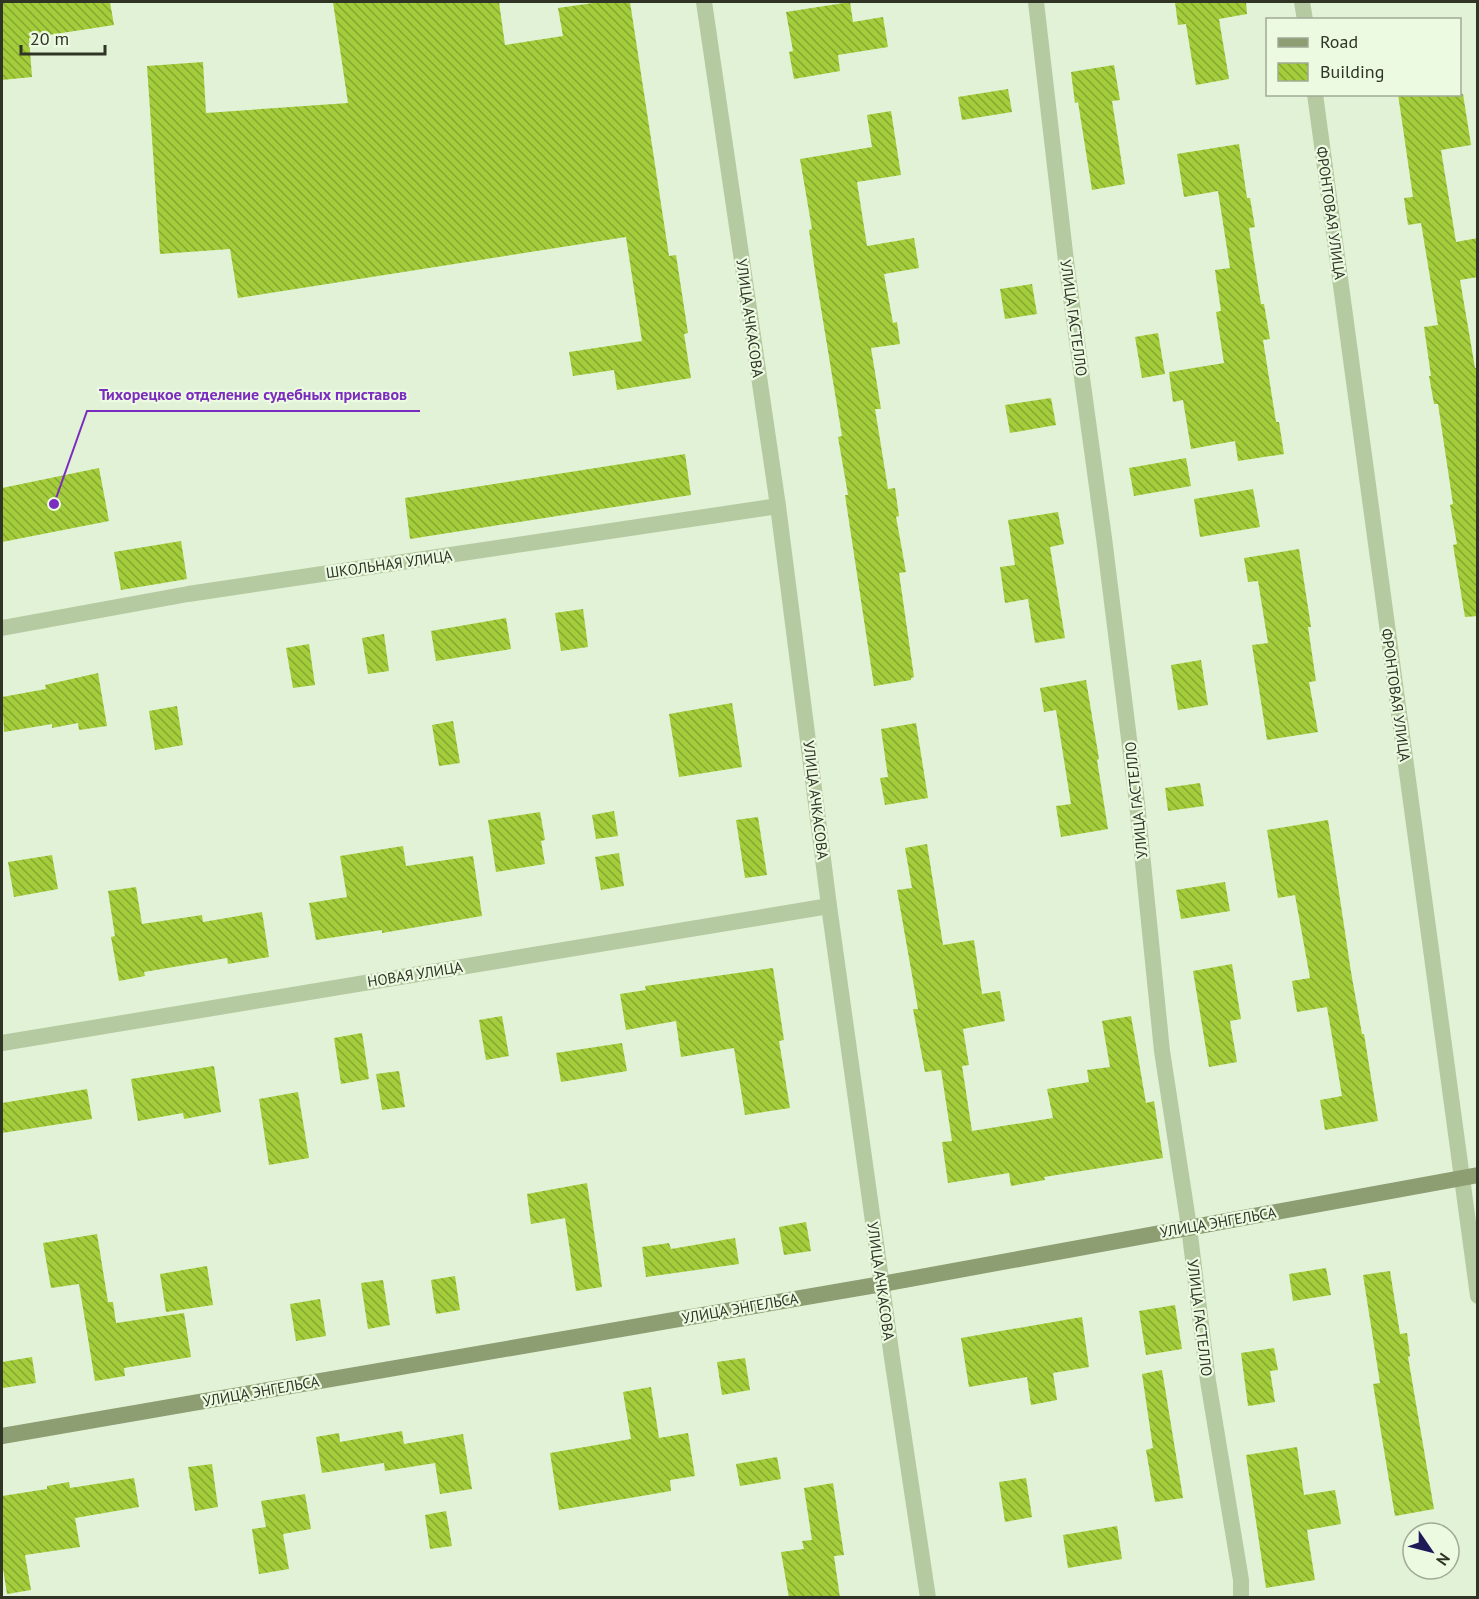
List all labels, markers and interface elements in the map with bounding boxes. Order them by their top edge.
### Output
scale bar [21,18,105,56]
legend [1266,18,1461,96]
text: 20 m [30,27,69,50]
text: Road [1320,30,1358,53]
text: Building [1320,60,1384,83]
street label: ФРОНТОВАЯ УЛИЦА [1312,145,1350,281]
street label: УЛИЦА АЧКАСОВА [732,257,768,379]
street label: УЛИЦА ГАСТЕЛЛО [1056,258,1092,378]
callout: Тихорецкое отделение судебных приставов [87,377,420,411]
text: Тихорецкое отделение судебных приставов [99,384,407,404]
street label: ШКОЛЬНАЯ УЛИЦА [325,546,454,582]
street label: ФРОНТОВАЯ УЛИЦА [1377,627,1415,763]
street label: УЛИЦА АЧКАСОВА [799,739,833,861]
street label: УЛИЦА ГАСТЕЛЛО [1120,741,1152,859]
street label: НОВАЯ УЛИЦА [366,957,464,991]
street label: УЛИЦА ЭНГЕЛЬСА [1158,1202,1278,1242]
street label: УЛИЦА АЧКАСОВА [863,1220,899,1342]
street label: УЛИЦА ГАСТЕЛЛО [1183,1258,1217,1378]
street label: УЛИЦА ЭНГЕЛЬСА [680,1288,800,1328]
street label: УЛИЦА ЭНГЕЛЬСА [201,1371,321,1411]
north arrow [1401,1521,1461,1581]
text: N [1432,1550,1454,1570]

